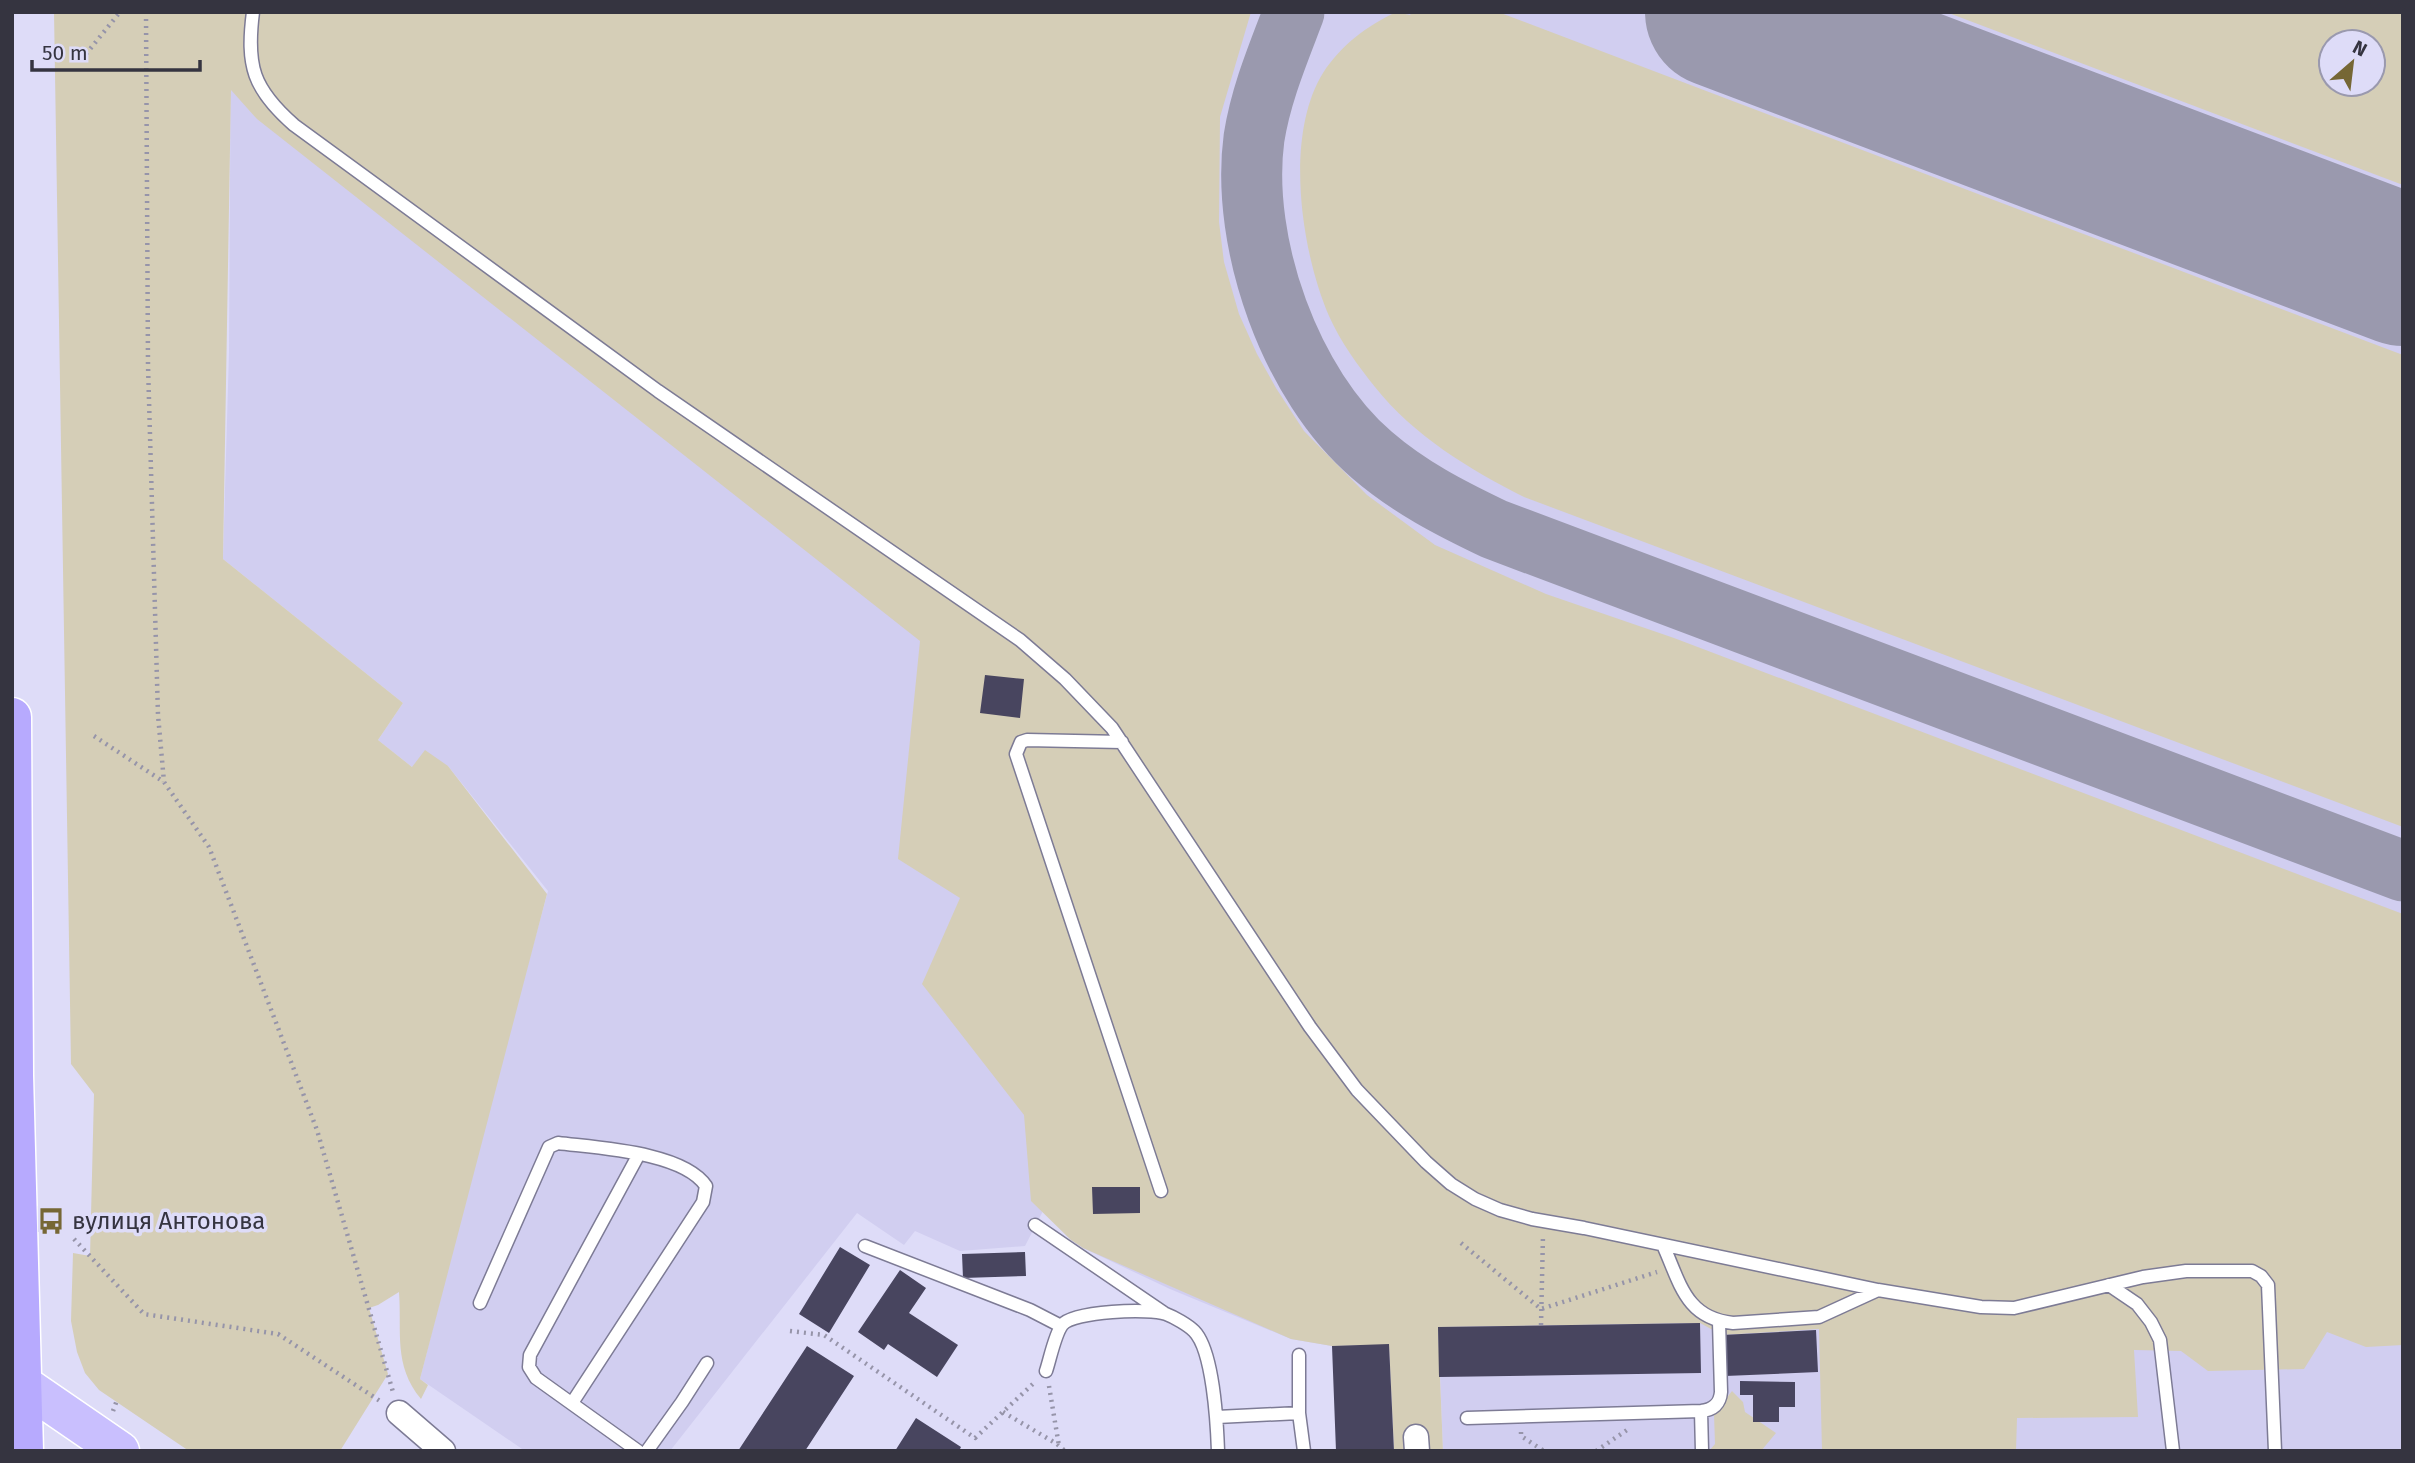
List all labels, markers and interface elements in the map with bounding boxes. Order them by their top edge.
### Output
scale bar [32,28,200,72]
north arrow [2317,28,2387,98]
text: N [2349,35,2371,62]
text: 50 m [42,40,88,66]
bus stop icon: вулиця Антонова [36,1206,66,1236]
place label: вулиця Антонова [72,1207,265,1235]

